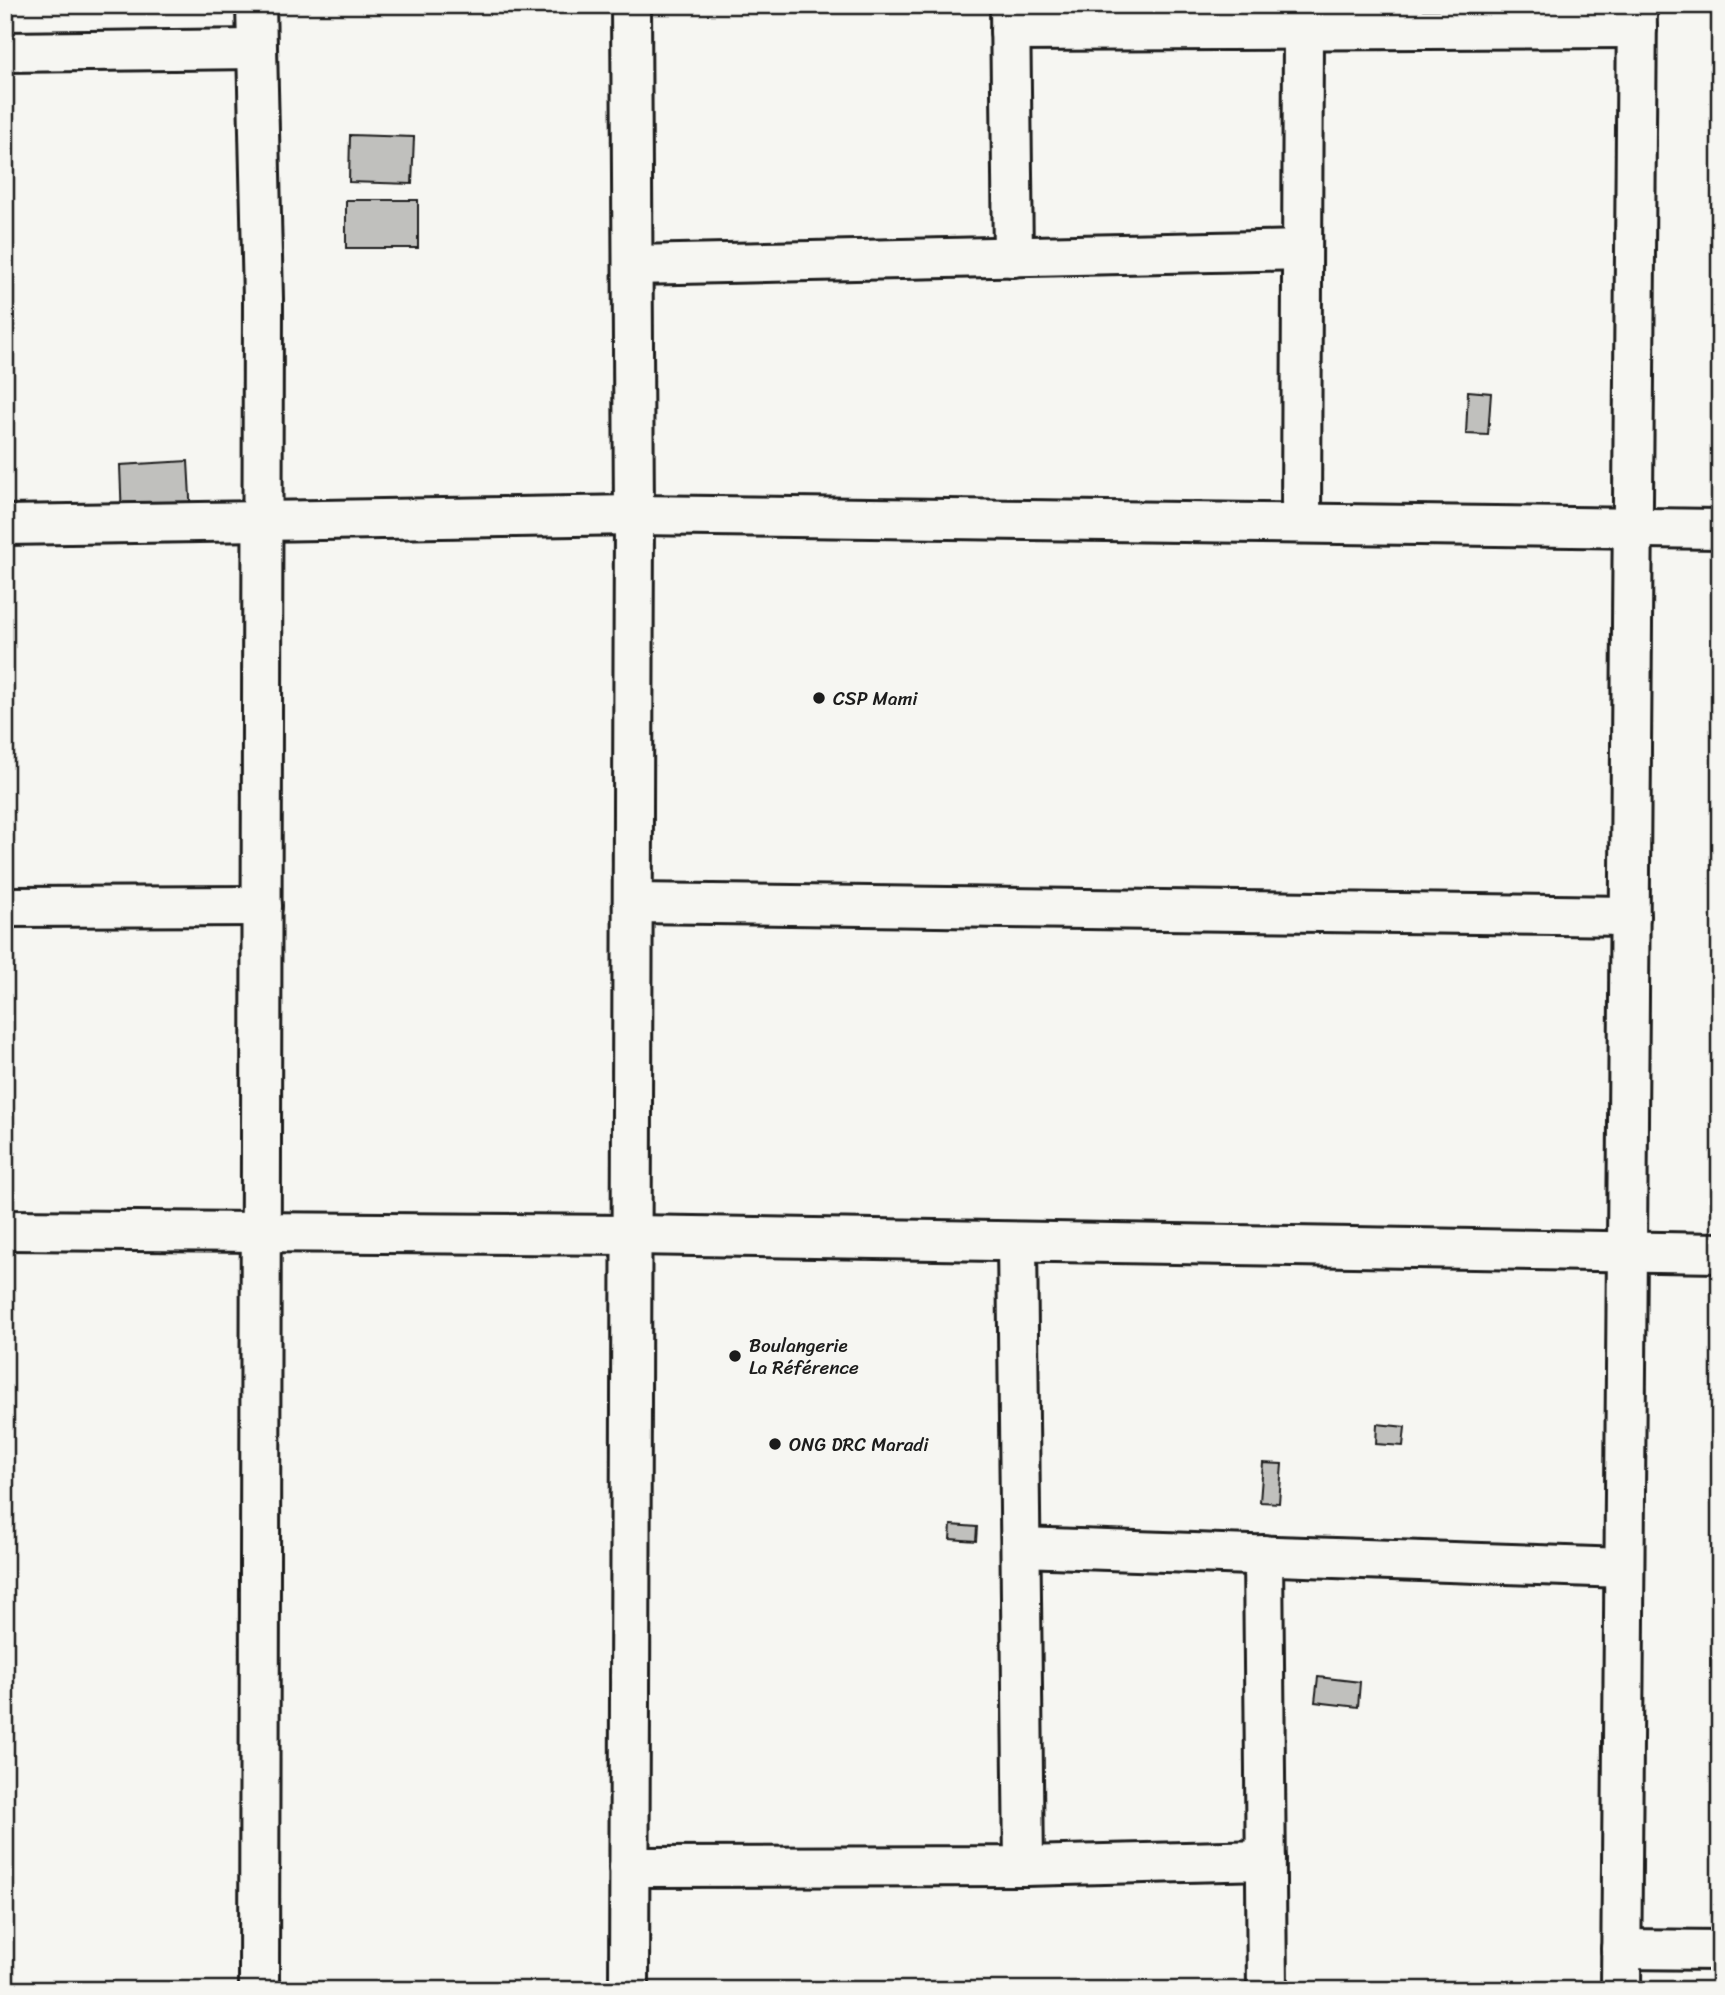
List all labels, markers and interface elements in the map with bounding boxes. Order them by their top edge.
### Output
place label: CSP Mami [833,682,918,715]
marker: CSP Mami [811,690,827,706]
place label: Boulangerie La Référence [749,1329,859,1384]
marker: Boulangerie La Référence [727,1348,743,1364]
place label: ONG DRC Maradi [789,1428,929,1461]
marker: ONG DRC Maradi [767,1436,783,1452]

